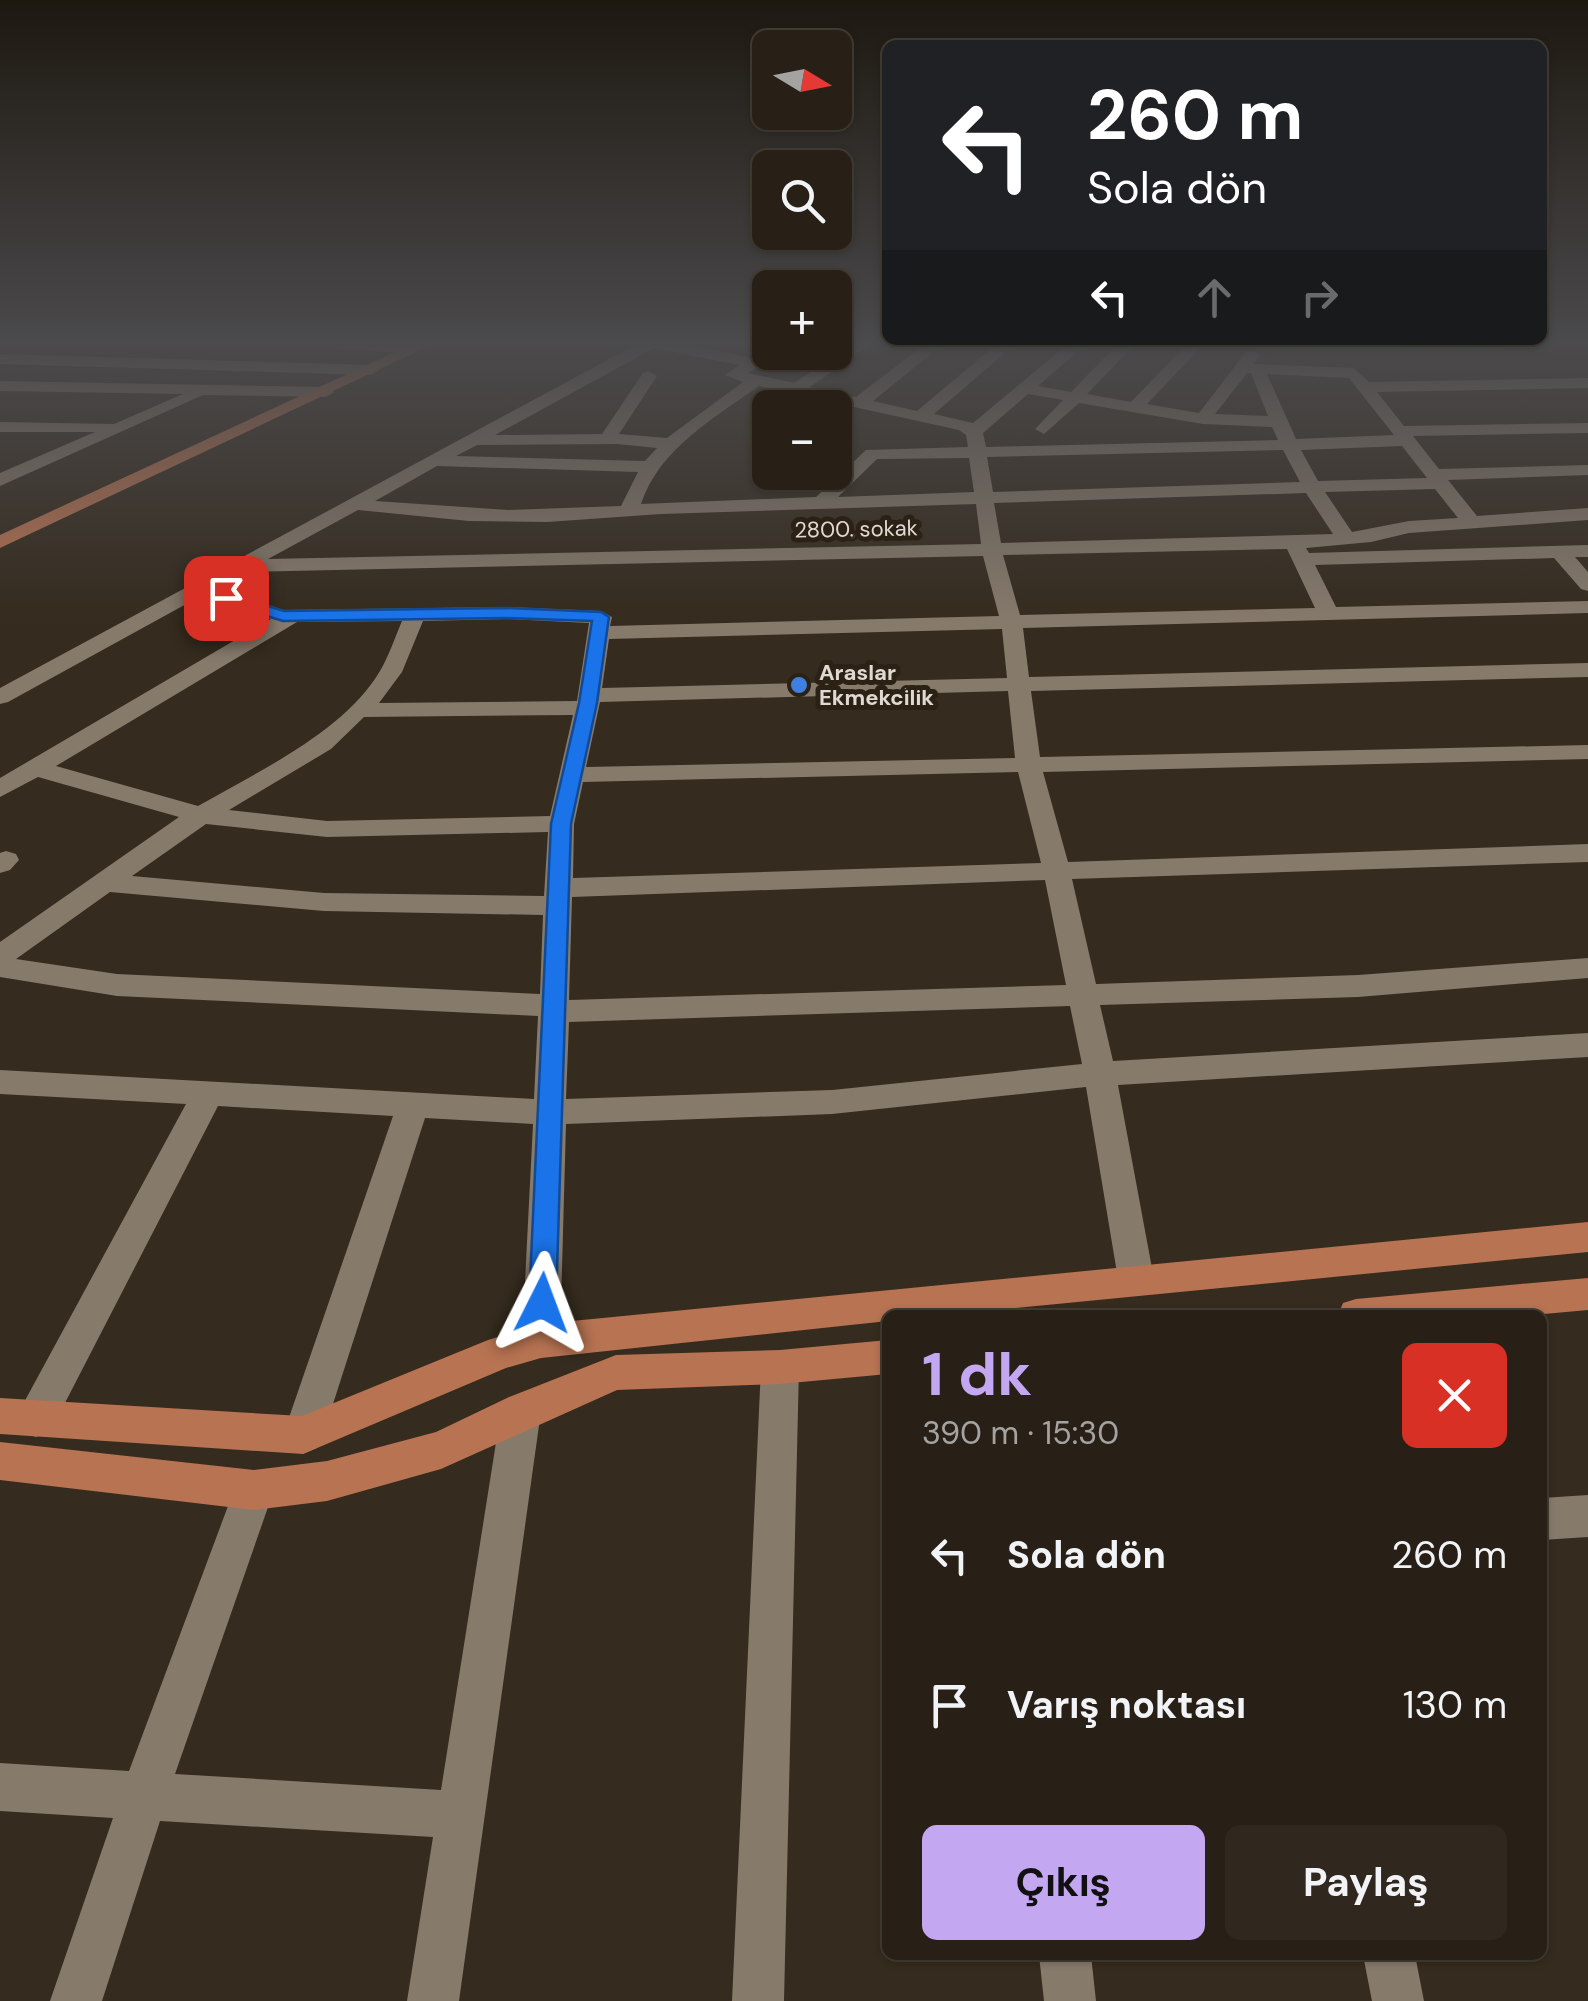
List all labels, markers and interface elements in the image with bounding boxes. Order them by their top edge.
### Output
north arrow [752,30,852,130]
map controls [752,30,852,490]
text: 260 m [1087,70,1303,161]
icon: left [922,80,1052,210]
button: search [752,150,852,250]
text: Sola dön [1087,158,1267,217]
button: + [752,270,852,370]
icon: left [1082,270,1137,325]
icon: ahead [1187,270,1242,325]
icon: right [1292,270,1347,325]
button: − [752,390,852,490]
street label: 2800. sokak [794,513,918,545]
pin [184,556,269,641]
icon: arrive [199,571,254,626]
place label: Araslar Ekmekcilik [819,658,934,712]
marker: Araslar Ekmekcilik [788,674,810,696]
position arrow [490,1251,594,1355]
text: 1 dk [922,1335,1032,1414]
button: close [1402,1343,1507,1448]
text: 390 m · 15:30 [922,1412,1119,1454]
icon: left [922,1528,977,1583]
text: Sola dön [1007,1530,1166,1580]
text: 260 m [1391,1530,1507,1580]
icon: arrive [922,1678,977,1733]
text: Varış noktası [1007,1680,1246,1730]
text: 130 m [1403,1680,1507,1730]
button: Çıkış [922,1825,1205,1940]
button: Paylaş [1225,1825,1507,1940]

